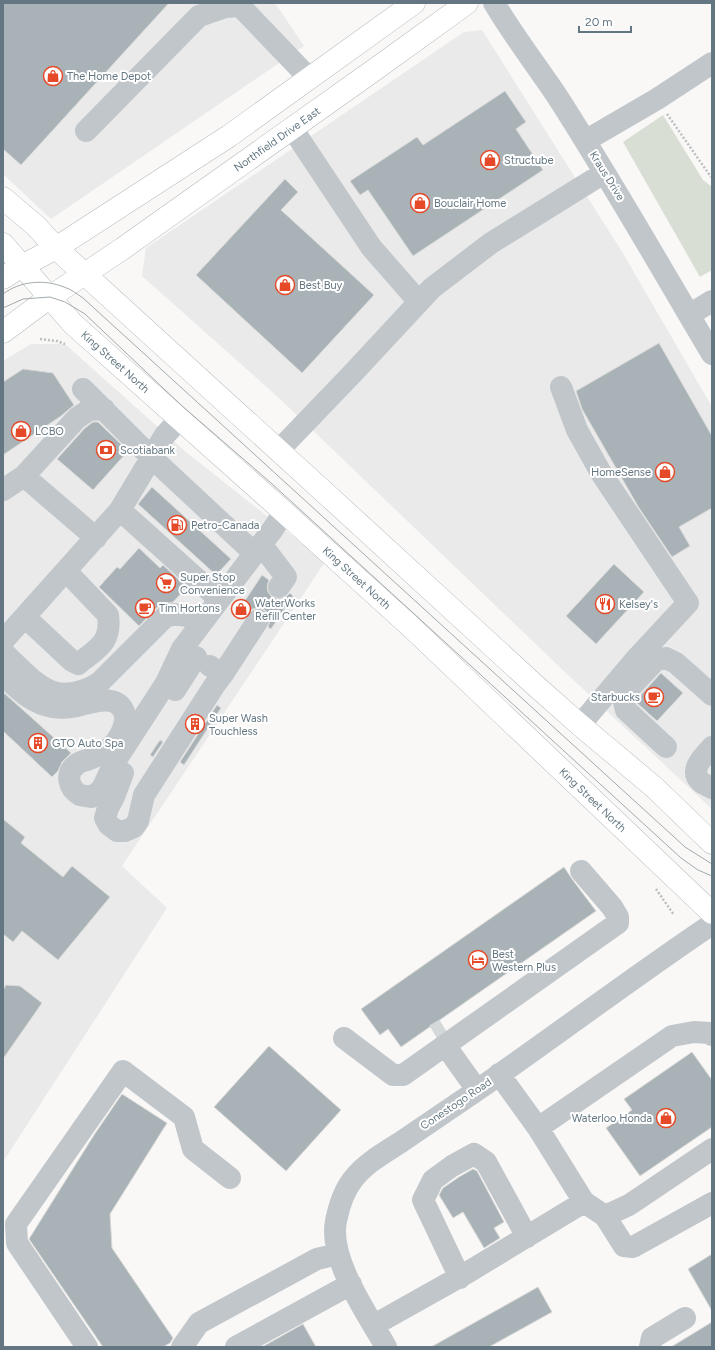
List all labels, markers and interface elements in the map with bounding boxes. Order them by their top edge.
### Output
scale bar [579,8,631,34]
text: 20 m [585,15,613,29]
shop icon: The Home Depot [42,65,64,87]
place label: The Home Depot [67,70,151,83]
street label: Northfield Drive East [231,104,323,174]
shop icon: Structube [479,149,501,171]
street label: Kraus Drive [587,149,627,203]
place label: Structube [504,154,553,167]
shop icon: Bouclair Home [409,192,431,214]
place label: Bouclair Home [434,197,506,210]
shop icon: Best Buy [274,274,296,296]
place label: Best Buy [299,279,343,292]
street label: King Street North [78,328,152,396]
shop icon: LCBO [10,420,32,442]
place label: LCBO [35,425,64,438]
bank icon: Scotiabank [95,439,117,461]
place label: Scotiabank [120,444,176,457]
shop icon: HomeSense [654,461,676,483]
place label: HomeSense [591,466,651,479]
fuel station icon: Petro-Canada [166,514,188,536]
place label: Petro-Canada [191,519,259,532]
street label: King Street North [320,544,393,612]
place label: Super Stop Convenience [180,571,245,597]
supermarket icon: Super Stop Convenience [155,572,177,594]
restaurant icon: Kelsey's [594,593,616,615]
cafe icon: Tim Hortons [134,597,156,619]
place label: WaterWorks Refill Center [255,597,316,623]
shop icon: WaterWorks Refill Center [230,598,252,620]
place label: Kelsey's [619,598,658,611]
place label: Tim Hortons [159,602,220,615]
cafe icon: Starbucks [643,686,665,708]
place label: Starbucks [591,691,640,704]
place label: Super Wash Touchless [209,712,268,738]
building icon: Super Wash Touchless [184,713,206,735]
building icon: GTO Auto Spa [27,732,49,754]
place label: GTO Auto Spa [52,737,123,750]
street label: King Street North [557,765,629,834]
place label: Best Western Plus [492,948,556,974]
hotel icon: Best Western Plus [467,949,489,971]
street label: Conestogo Road [418,1075,494,1133]
shop icon: Waterloo Honda [655,1107,677,1129]
place label: Waterloo Honda [572,1112,652,1125]

